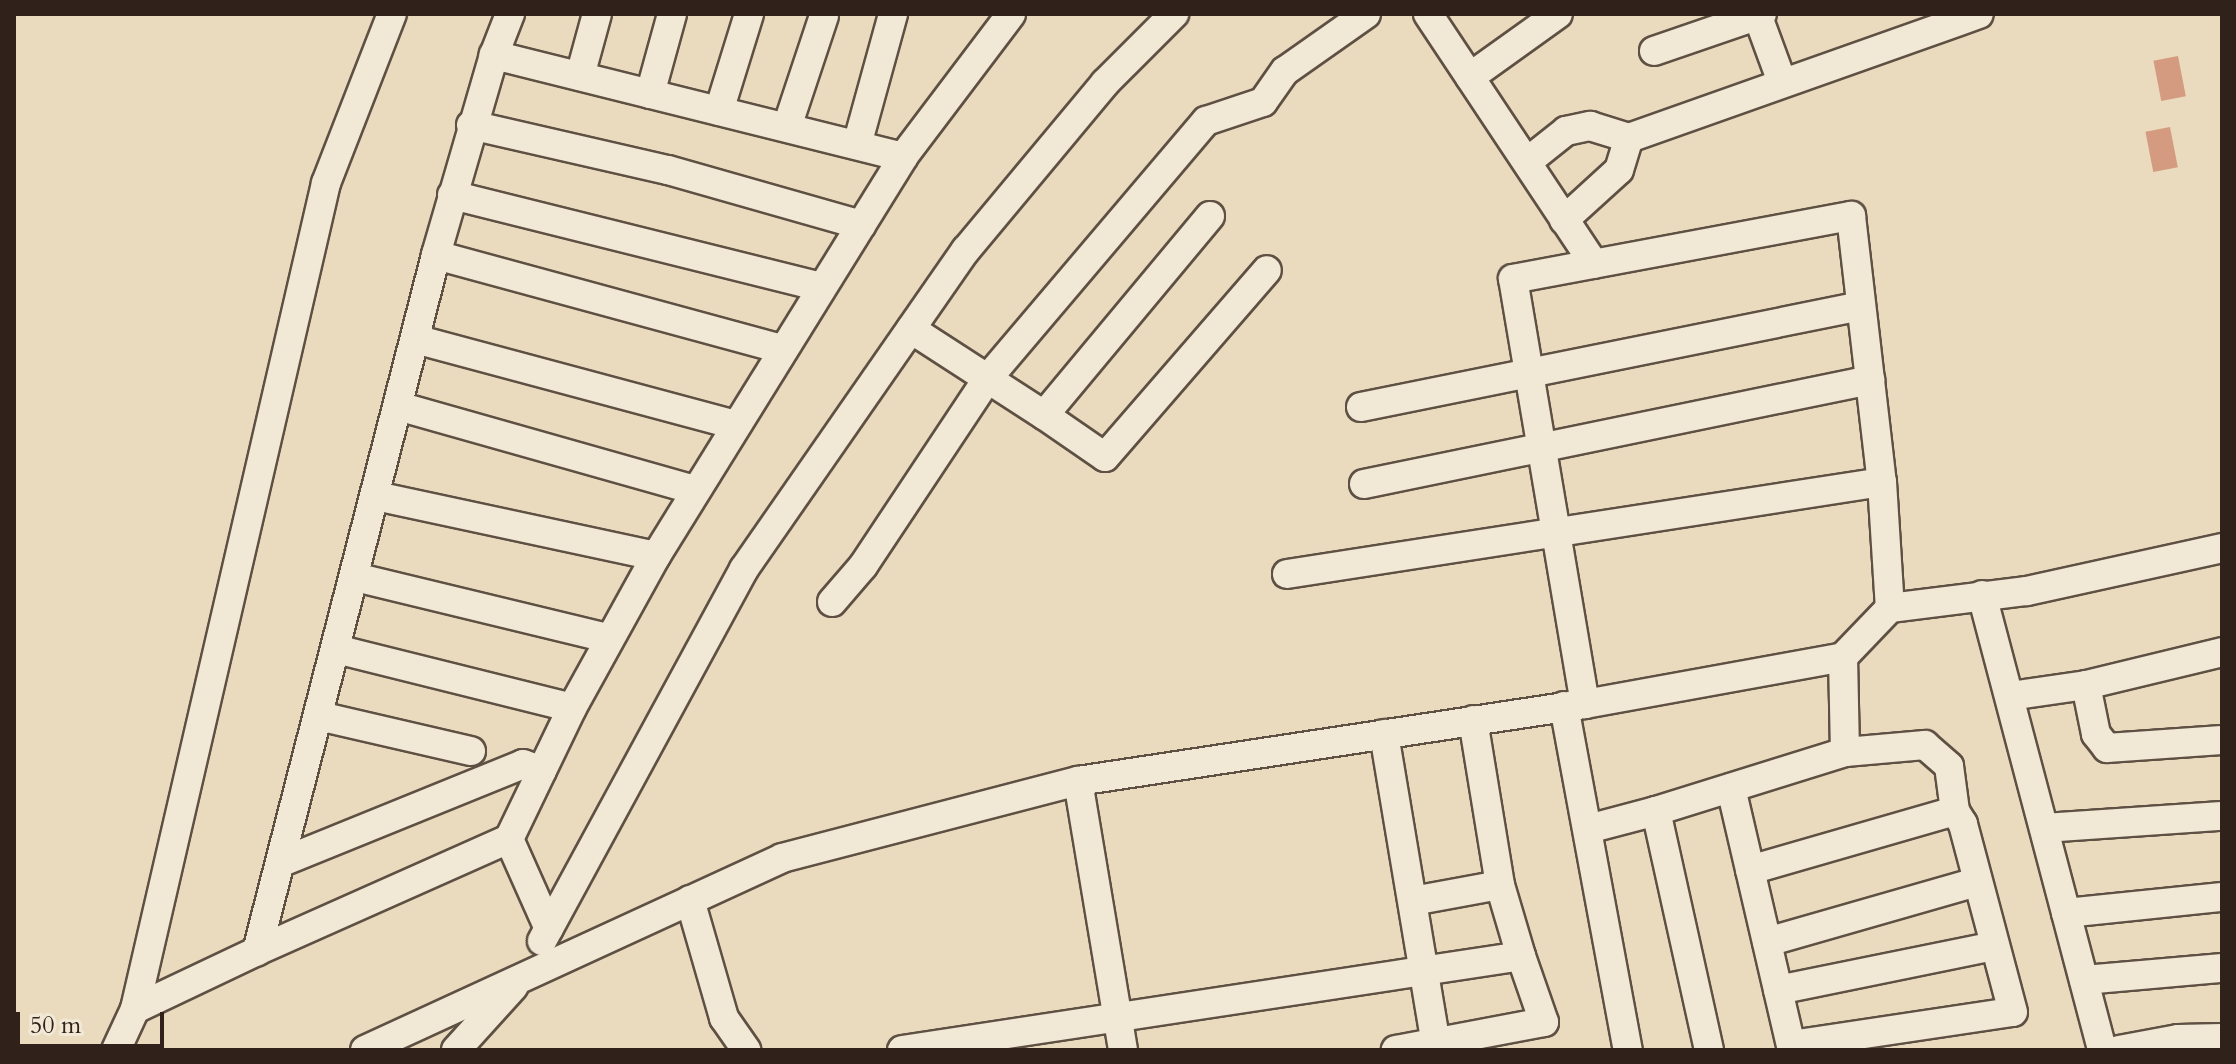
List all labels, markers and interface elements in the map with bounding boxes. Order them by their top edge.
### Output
scale bar [20,996,168,1046]
text: 50 m [30,1009,81,1042]

